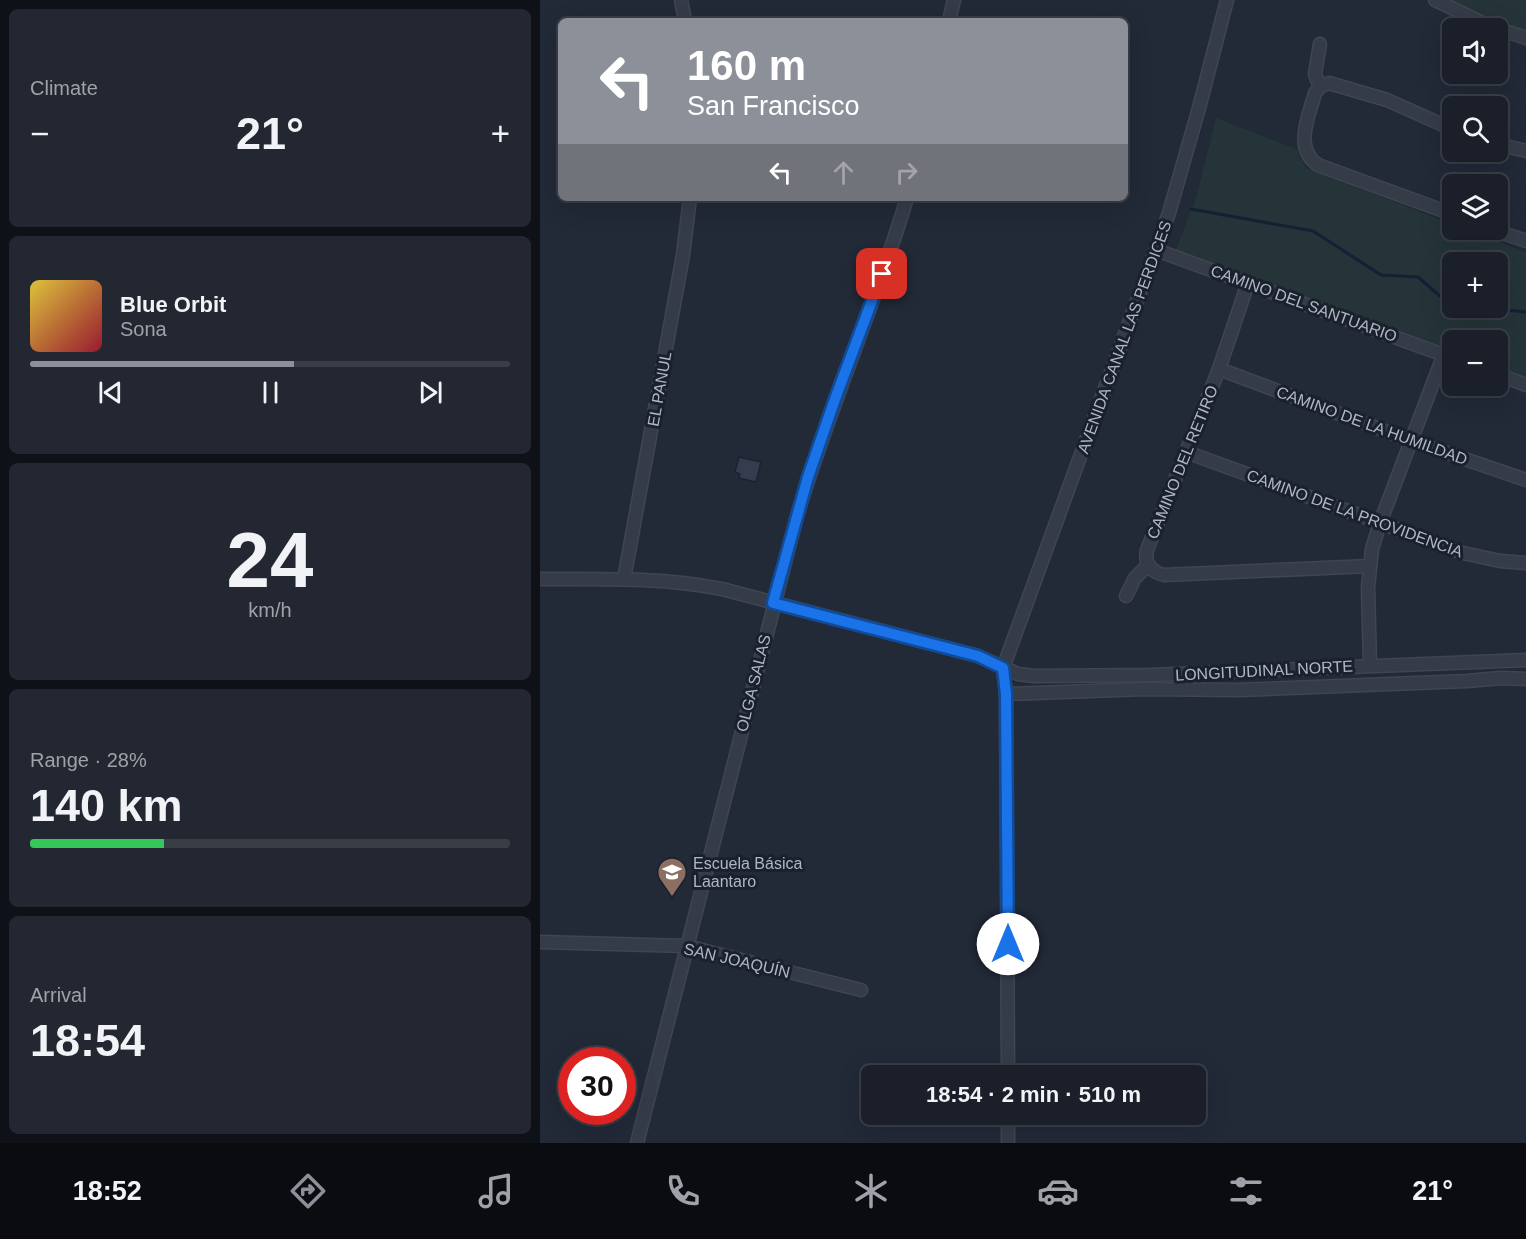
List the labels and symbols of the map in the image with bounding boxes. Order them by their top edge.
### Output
street label: AVENIDA CANAL LAS PERDICES [1074,219,1175,456]
pin [856,248,907,299]
street label: CAMINO DEL SANTUARIO [1208,262,1399,345]
street label: EL PANUL [645,350,674,428]
street label: CAMINO DEL RETIRO [1144,383,1221,541]
street label: CAMINO DE LA HUMILDAD [1274,383,1470,468]
street label: CAMINO DE LA PROVIDENCIA [1245,466,1465,561]
street label: OLGA SALAS [733,633,774,734]
street label: LONGITUDINAL NORTE [1175,657,1353,684]
place label: Escuela Básica Laantaro [693,855,802,890]
school or university icon: Escuela Básica Laantaro [656,856,688,898]
position arrow [976,912,1040,976]
street label: SAN JOAQUÍN [682,939,792,981]
speed limit sign: 30 [558,1047,636,1125]

